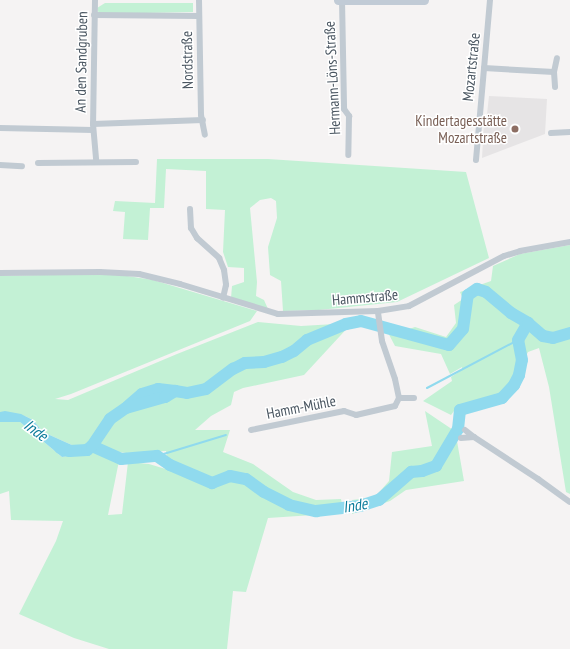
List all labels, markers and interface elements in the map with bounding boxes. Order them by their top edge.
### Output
street label: An den Sandgruben [71,11,91,113]
street label: Hermann-Löns-Straße [320,21,344,135]
street label: Nordstraße [177,31,197,89]
street label: Mozartstraße [458,32,484,102]
place label: Kindertagesstätte Mozartstraße [415,111,507,146]
marker: Kindertagesstätte Mozartstraße [510,124,520,134]
street label: Hammstraße [331,285,399,309]
street label: Hamm-Mühle [265,391,337,423]
water label: Inde [21,415,51,445]
water label: Inde [341,493,369,517]

